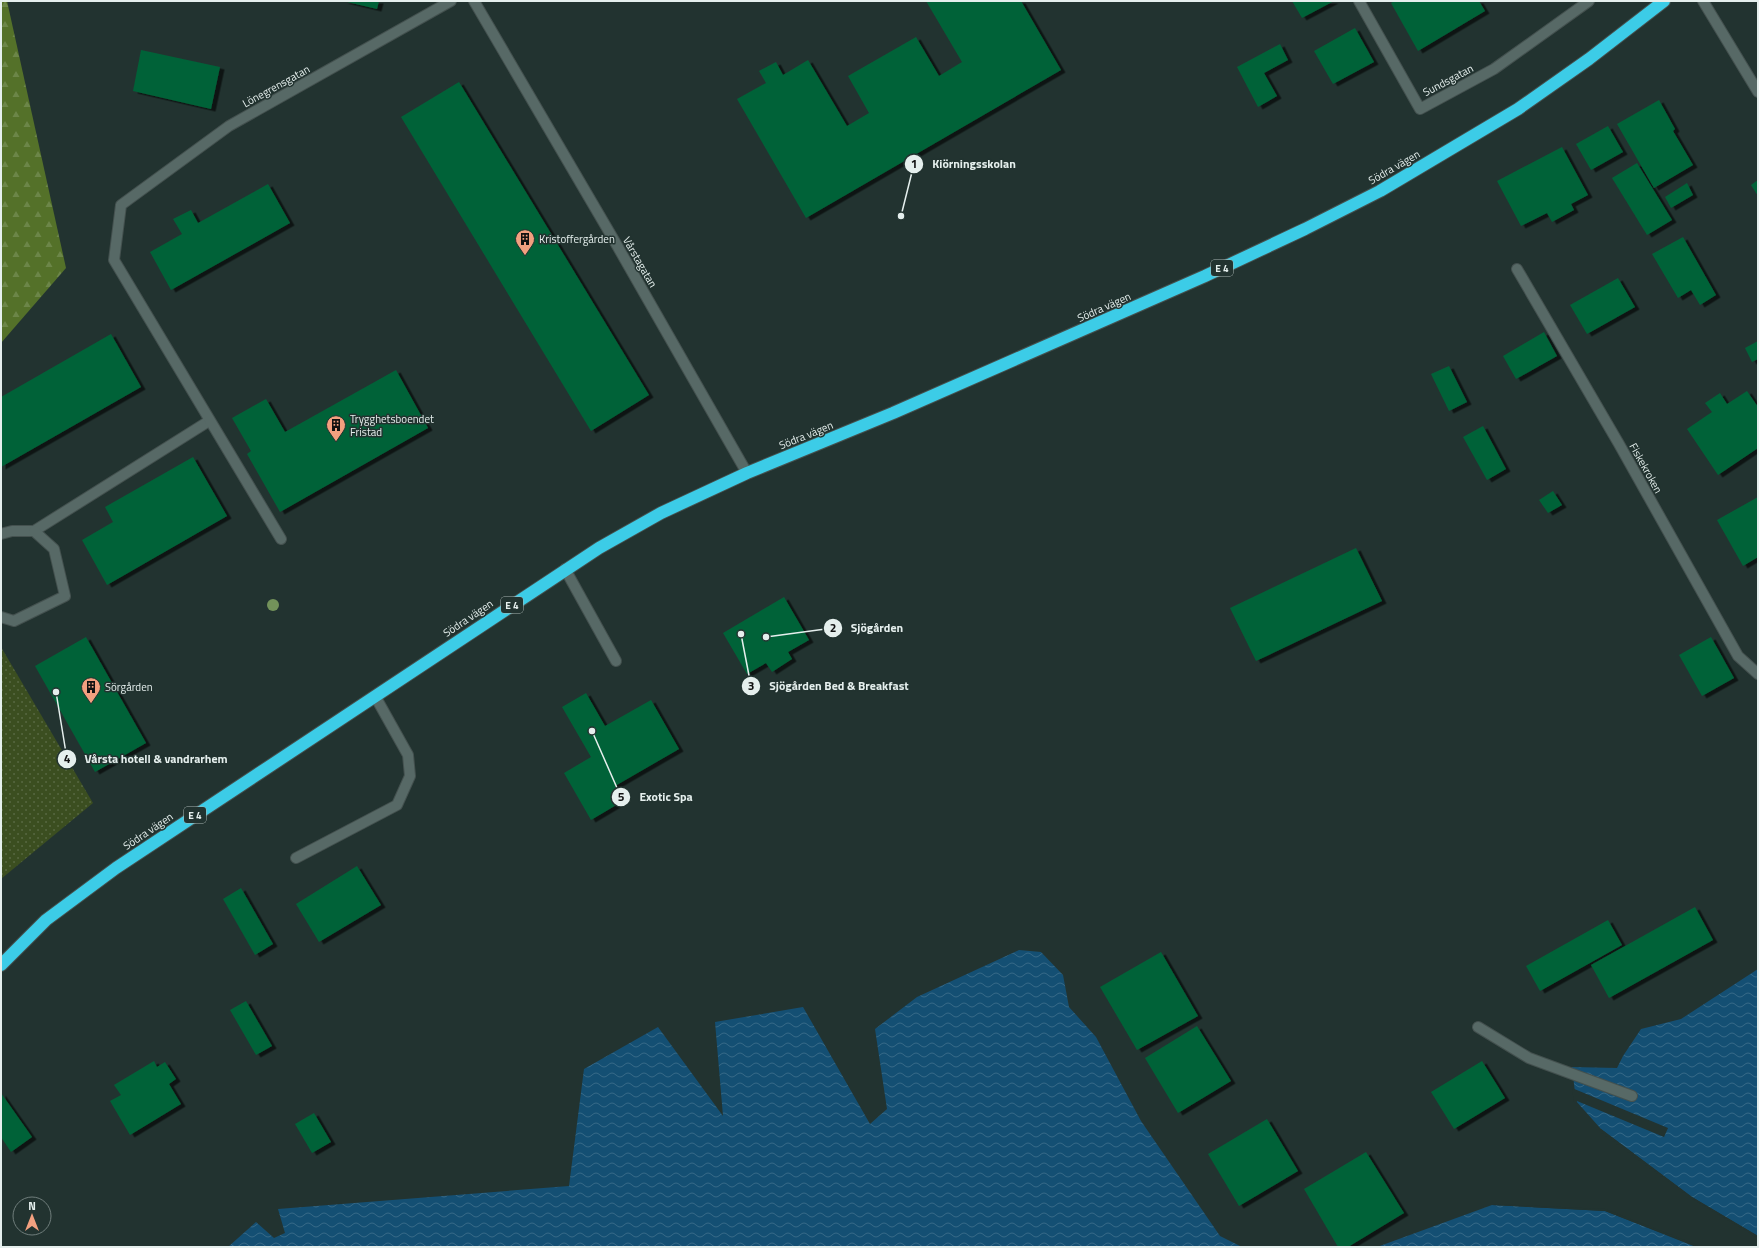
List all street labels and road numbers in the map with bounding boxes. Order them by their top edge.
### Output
street label: Sundsgatan [1420,60,1476,100]
street label: Lönegrensgatan [239,61,313,111]
street label: Södra vägen [1365,146,1423,188]
street label: Vårstagatan [619,234,661,290]
road number: E 4 [1211,260,1233,276]
street label: Södra vägen [1075,288,1133,326]
street label: Södra vägen [777,417,836,453]
street label: Fiskekroken [1626,440,1666,496]
street label: Södra vägen [440,595,496,641]
road number: E 4 [501,597,523,613]
road number: E 4 [184,807,206,823]
street label: Södra vägen [120,808,176,854]

